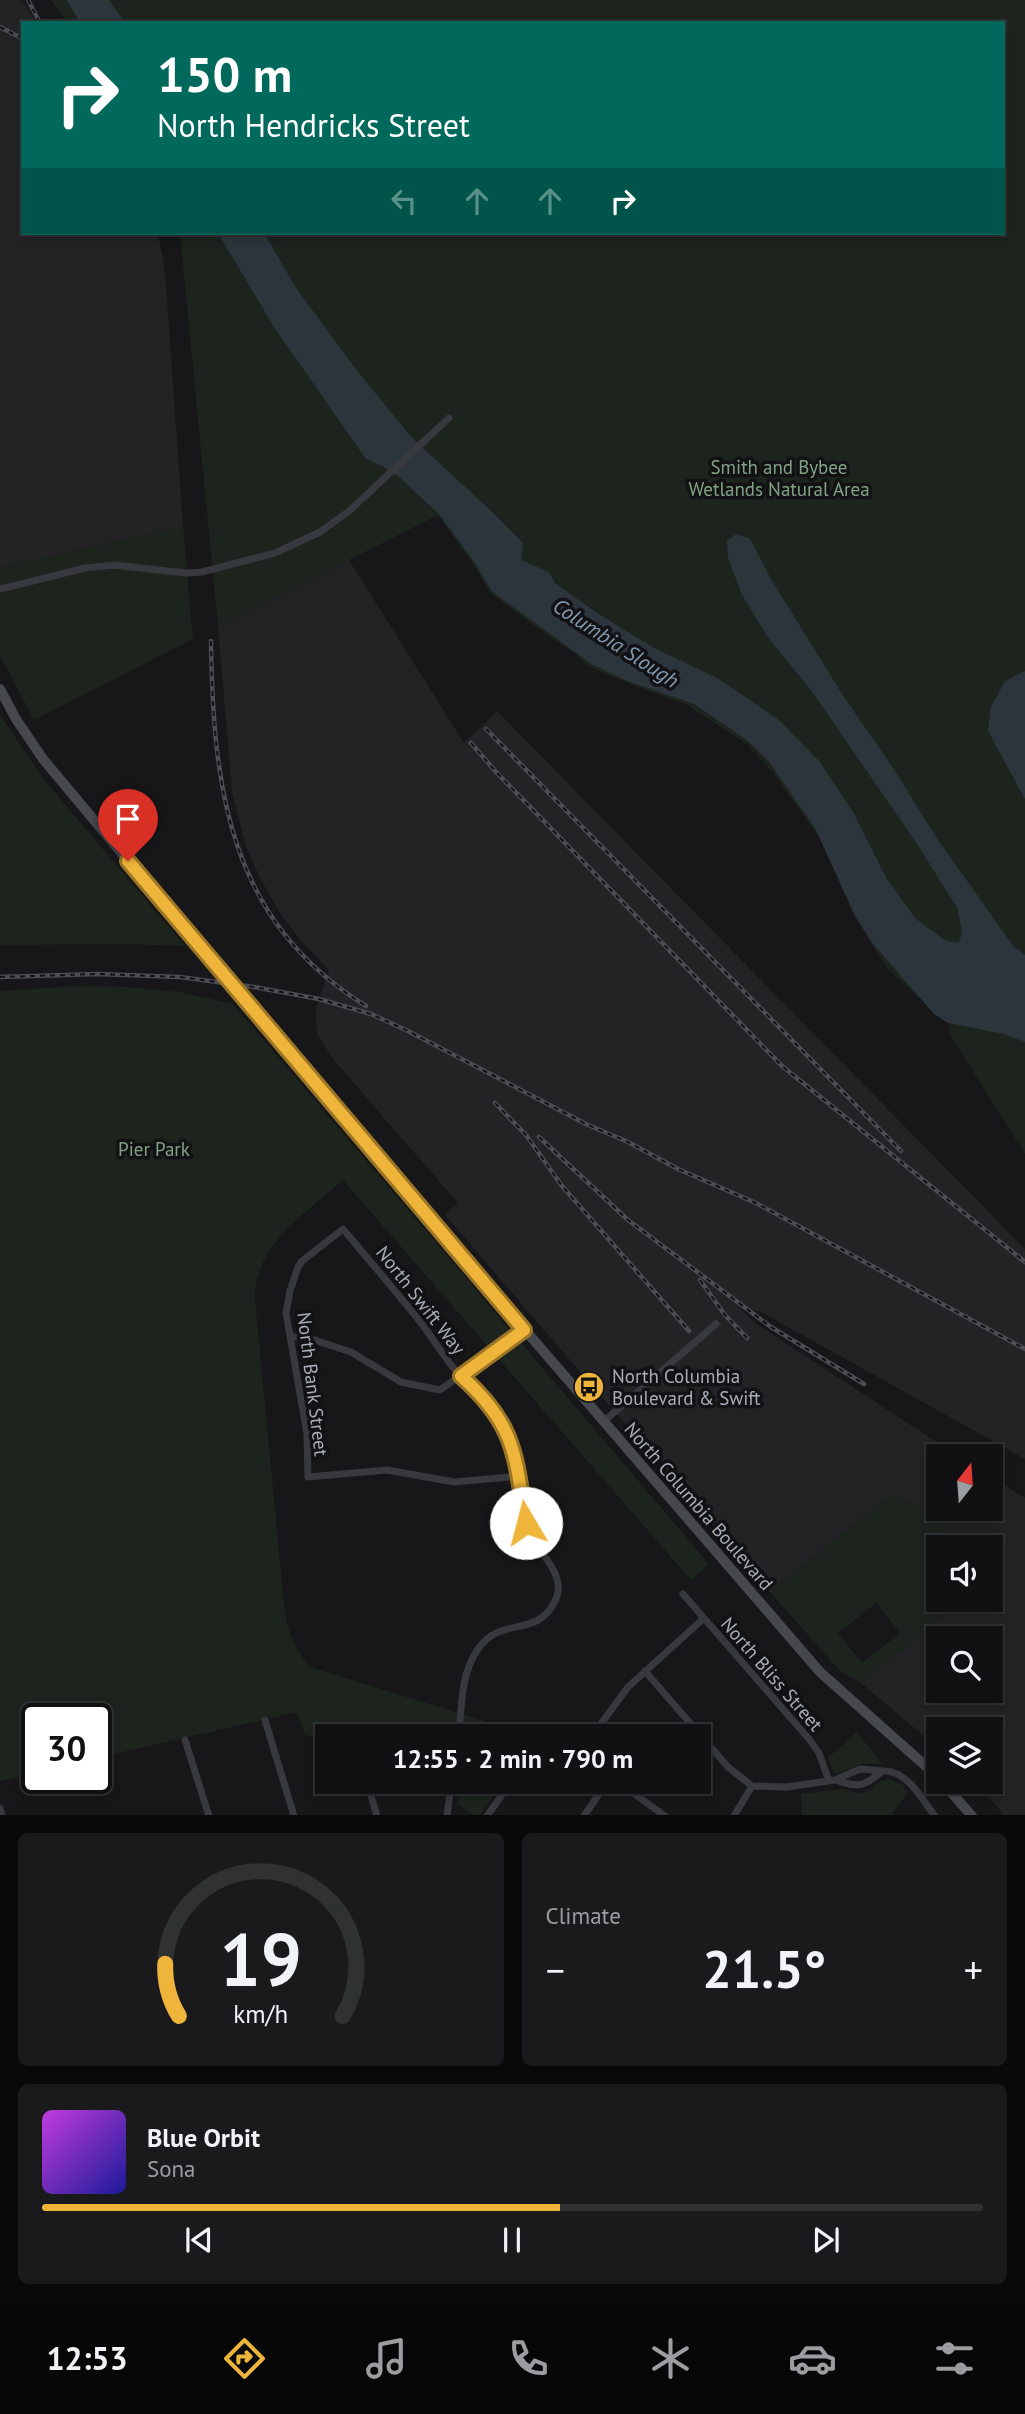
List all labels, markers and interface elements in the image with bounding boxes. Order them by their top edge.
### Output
text: 150 m [157,42,292,106]
icon: right [42,49,133,140]
text: North Hendricks Street [157,104,470,146]
icon: left [385,182,423,220]
icon: ahead [458,182,496,220]
icon: ahead [531,182,569,220]
icon: right [604,182,642,220]
park label: Smith and Bybee Wetlands Natural Area [688,455,870,501]
water label: Columbia Slough [548,592,684,694]
pin [98,789,158,861]
icon: arrive [109,800,147,838]
park label: Pier Park [118,1137,190,1161]
street label: North Swift Way [371,1241,471,1359]
street label: North Bank Street [292,1311,334,1458]
place label: North Columbia Boulevard & Swift [612,1364,761,1410]
bus stop icon: North Columbia Boulevard & Swift [572,1370,606,1404]
street label: North Columbia Boulevard [619,1417,779,1595]
north arrow [926,1444,1003,1521]
map controls [926,1444,1003,1794]
position arrow [489,1486,563,1560]
button: sound [926,1535,1003,1612]
street label: North Bliss Street [716,1612,828,1736]
button: search [926,1626,1003,1703]
speed limit sign: 30 [21,1703,112,1794]
button: layers [926,1717,1003,1794]
text: 12:55 · 2 min · 790 m [393,1742,633,1775]
text: Climate [546,1901,621,1930]
text: 19 [219,1912,302,2006]
text: 21.5° [702,1935,826,2002]
text: − [546,1945,565,1994]
text: + [964,1945,983,1994]
text: km/h [233,1997,288,2029]
text: Blue Orbit [147,2121,260,2154]
text: Sona [147,2154,196,2183]
icon: previous [180,2221,218,2259]
icon: pause [493,2221,531,2259]
icon: next [807,2221,845,2259]
icon: directions [220,2334,269,2383]
icon: music [362,2334,411,2383]
icon: phone [504,2334,553,2383]
icon: climate [646,2334,695,2383]
icon: car [788,2334,837,2383]
icon: filters [930,2334,979,2383]
text: 12:53 [46,2337,128,2379]

